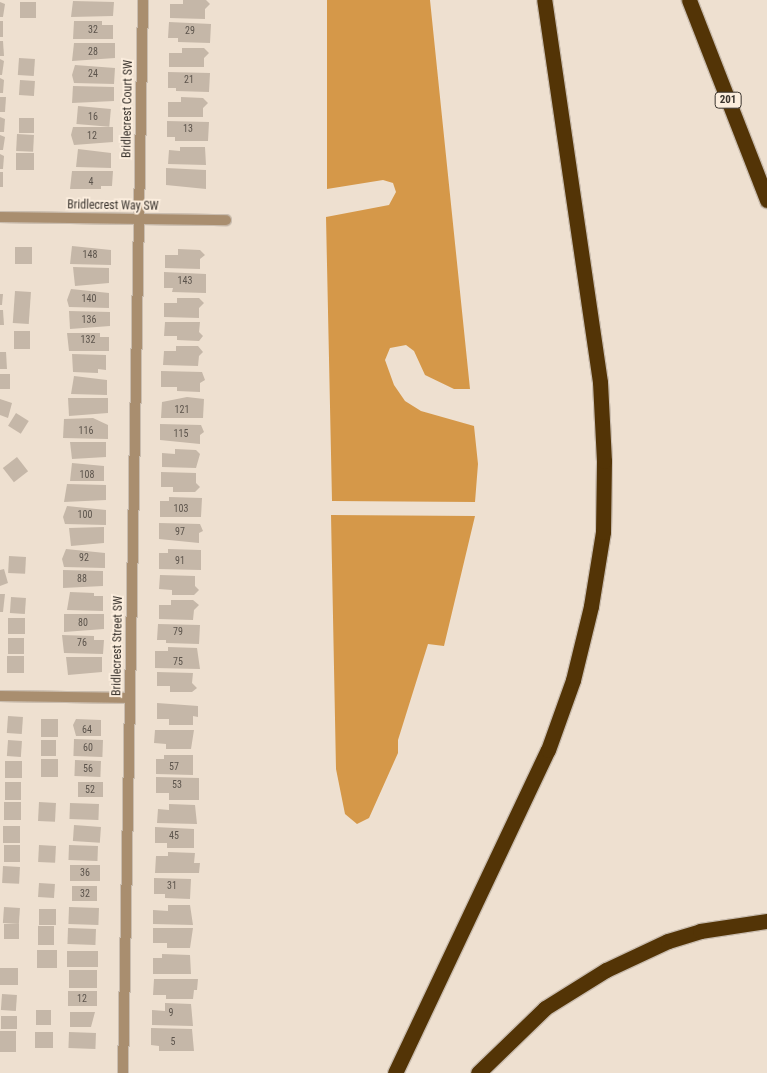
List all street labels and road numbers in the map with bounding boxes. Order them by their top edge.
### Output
street label: Bridlecrest Court SW [120,60,136,158]
road number: 201 [714,92,742,108]
street label: Bridlecrest Way SW [67,198,159,214]
street label: Bridlecrest Street SW [110,596,126,696]

